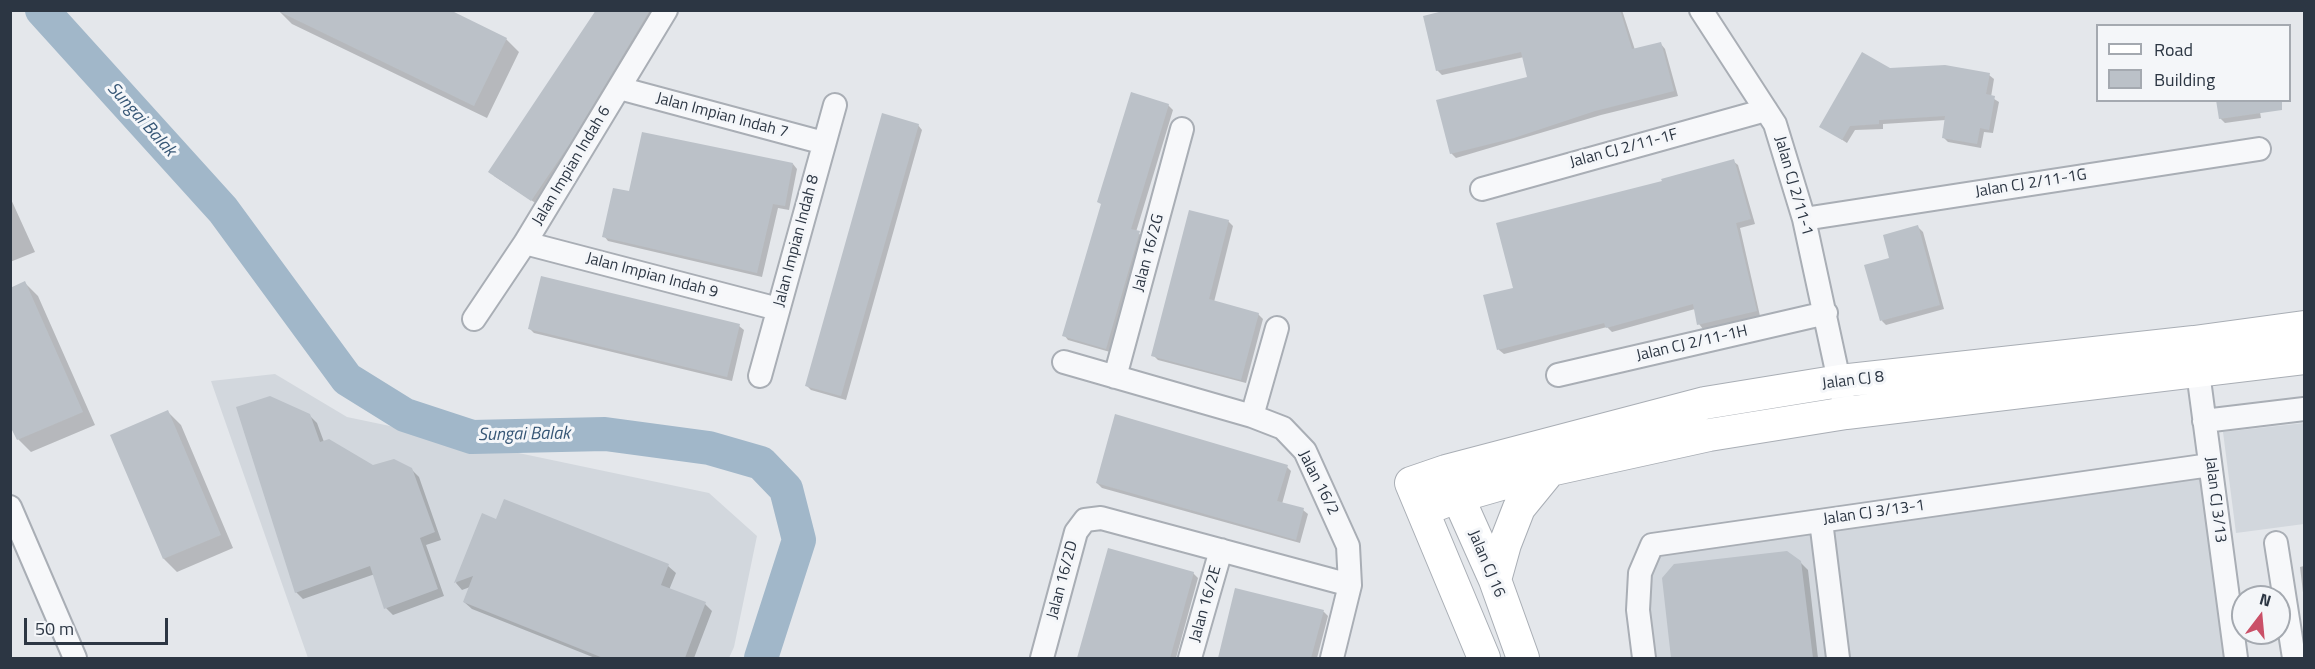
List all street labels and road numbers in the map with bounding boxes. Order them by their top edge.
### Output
street label: Jalan Impian Indah 7 [654,89,790,143]
street label: Jalan Impian Indah 6 [529,103,615,229]
street label: Jalan CJ 2/11-1F [1568,125,1680,173]
street label: Jalan CJ 2/11-1 [1770,134,1816,238]
street label: Jalan CJ 2/11-1G [1974,166,2088,202]
street label: Jalan Impian Indah 8 [770,173,824,309]
street label: Jalan 16/2G [1129,212,1169,294]
street label: Jalan Impian Indah 9 [584,249,720,303]
street label: Jalan CJ 2/11-1H [1635,322,1749,366]
street label: Jalan CJ 8 [1821,368,1885,394]
street label: Jalan 16/2 [1294,447,1342,519]
street label: Jalan CJ 3/13 [2200,456,2230,544]
street label: Jalan CJ 3/13-1 [1822,496,1926,530]
street label: Jalan CJ 16 [1463,527,1509,601]
street label: Jalan 16/2D [1043,539,1083,621]
street label: Jalan 16/2E [1186,563,1226,645]

